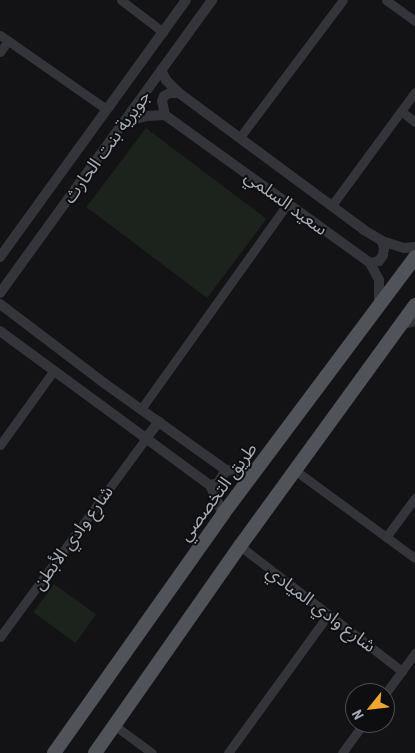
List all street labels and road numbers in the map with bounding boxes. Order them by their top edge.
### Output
street label: جويرية بنت الحارث [59,86,155,208]
street label: سعيد السلمي [240,166,332,240]
street label: طريق التخصصي [174,439,262,545]
street label: شارع وادي الأبطن [28,482,118,594]
street label: شارع وادي الميادي [262,561,380,657]

